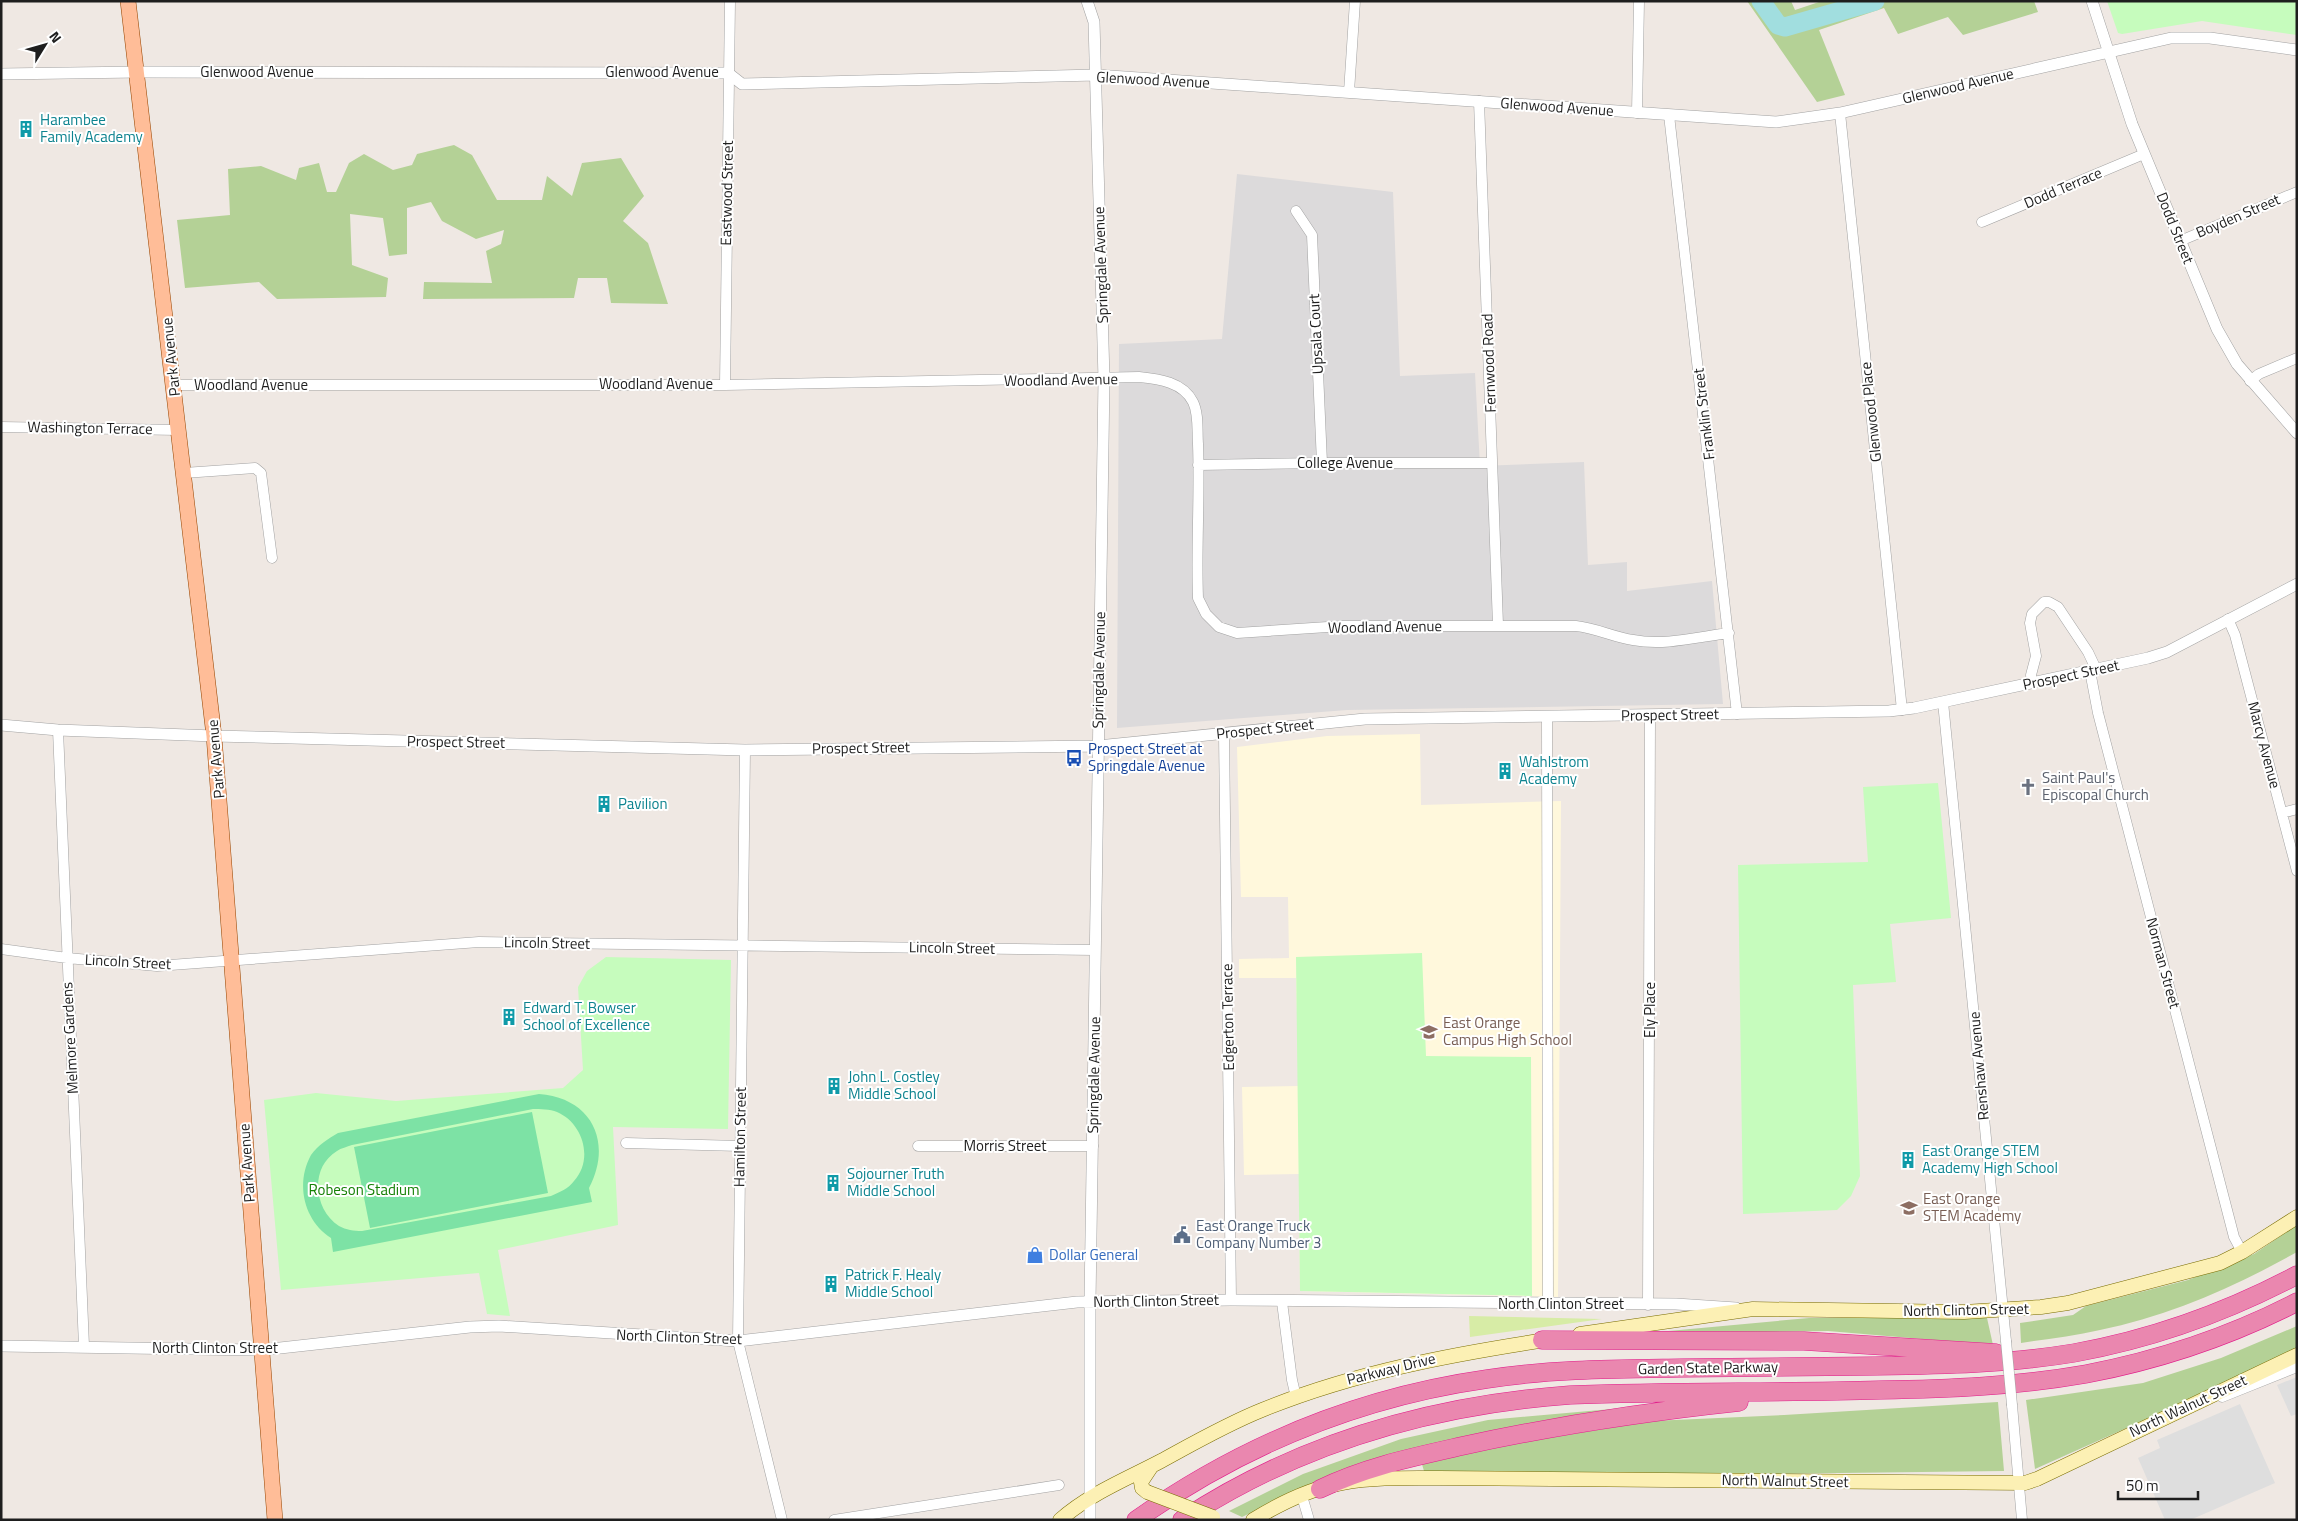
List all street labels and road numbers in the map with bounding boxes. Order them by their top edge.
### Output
street label: Glenwood Avenue [200,60,314,83]
street label: Glenwood Avenue [605,60,719,83]
street label: Glenwood Avenue [1900,62,2016,109]
street label: Glenwood Avenue [1096,65,1210,94]
street label: Glenwood Avenue [1500,91,1615,122]
street label: Eastwood Street [714,139,739,246]
street label: Dodd Terrace [2020,161,2105,214]
street label: Boyden Street [2192,187,2284,244]
street label: Dodd Street [2151,189,2201,268]
street label: Springdale Avenue [1087,206,1114,324]
street label: Upsala Court [1302,292,1329,375]
street label: Fernwood Road [1475,313,1502,413]
street label: Park Avenue [155,317,186,398]
street label: Glenwood Place [1854,361,1887,463]
street label: Franklin Street [1686,366,1721,461]
street label: Woodland Avenue [1004,367,1118,392]
street label: Woodland Avenue [599,372,713,395]
street label: Woodland Avenue [194,373,308,396]
street label: Washington Terrace [27,415,153,440]
street label: College Avenue [1297,451,1393,474]
street label: Springdale Avenue [1086,611,1111,729]
street label: Woodland Avenue [1328,614,1442,639]
street label: Prospect Street [2021,653,2122,696]
street label: Marcy Avenue [2242,699,2287,791]
street label: Prospect Street [1621,702,1720,727]
street label: Prospect Street [1215,712,1316,745]
street label: Park Avenue [201,719,230,799]
street label: Prospect Street [407,729,506,754]
street label: Prospect Street [812,735,911,760]
street label: Norman Street [2140,915,2187,1012]
street label: Lincoln Street [504,930,591,955]
street label: Lincoln Street [909,935,996,960]
street label: Lincoln Street [84,948,172,975]
street label: Edgerton Terrace [1215,963,1240,1071]
street label: Melmore Gardens [55,981,84,1095]
street label: Ely Place [1638,982,1661,1038]
street label: Renshaw Avenue [1962,1011,1995,1121]
street label: Springdale Avenue [1081,1016,1106,1134]
street label: Hamilton Street [727,1086,752,1187]
street label: Park Avenue [232,1123,261,1203]
street label: Morris Street [963,1134,1047,1157]
street label: North Clinton Street [1093,1288,1220,1313]
street label: North Clinton Street [1498,1292,1625,1315]
street label: North Clinton Street [1903,1297,2030,1322]
street label: North Clinton Street [616,1323,743,1350]
street label: North Clinton Street [152,1336,279,1359]
street label: Parkway Drive [1344,1346,1438,1391]
street label: Garden State Parkway [1638,1355,1778,1380]
street label: North Walnut Street [2125,1368,2251,1443]
street label: North Walnut Street [1721,1468,1849,1493]

